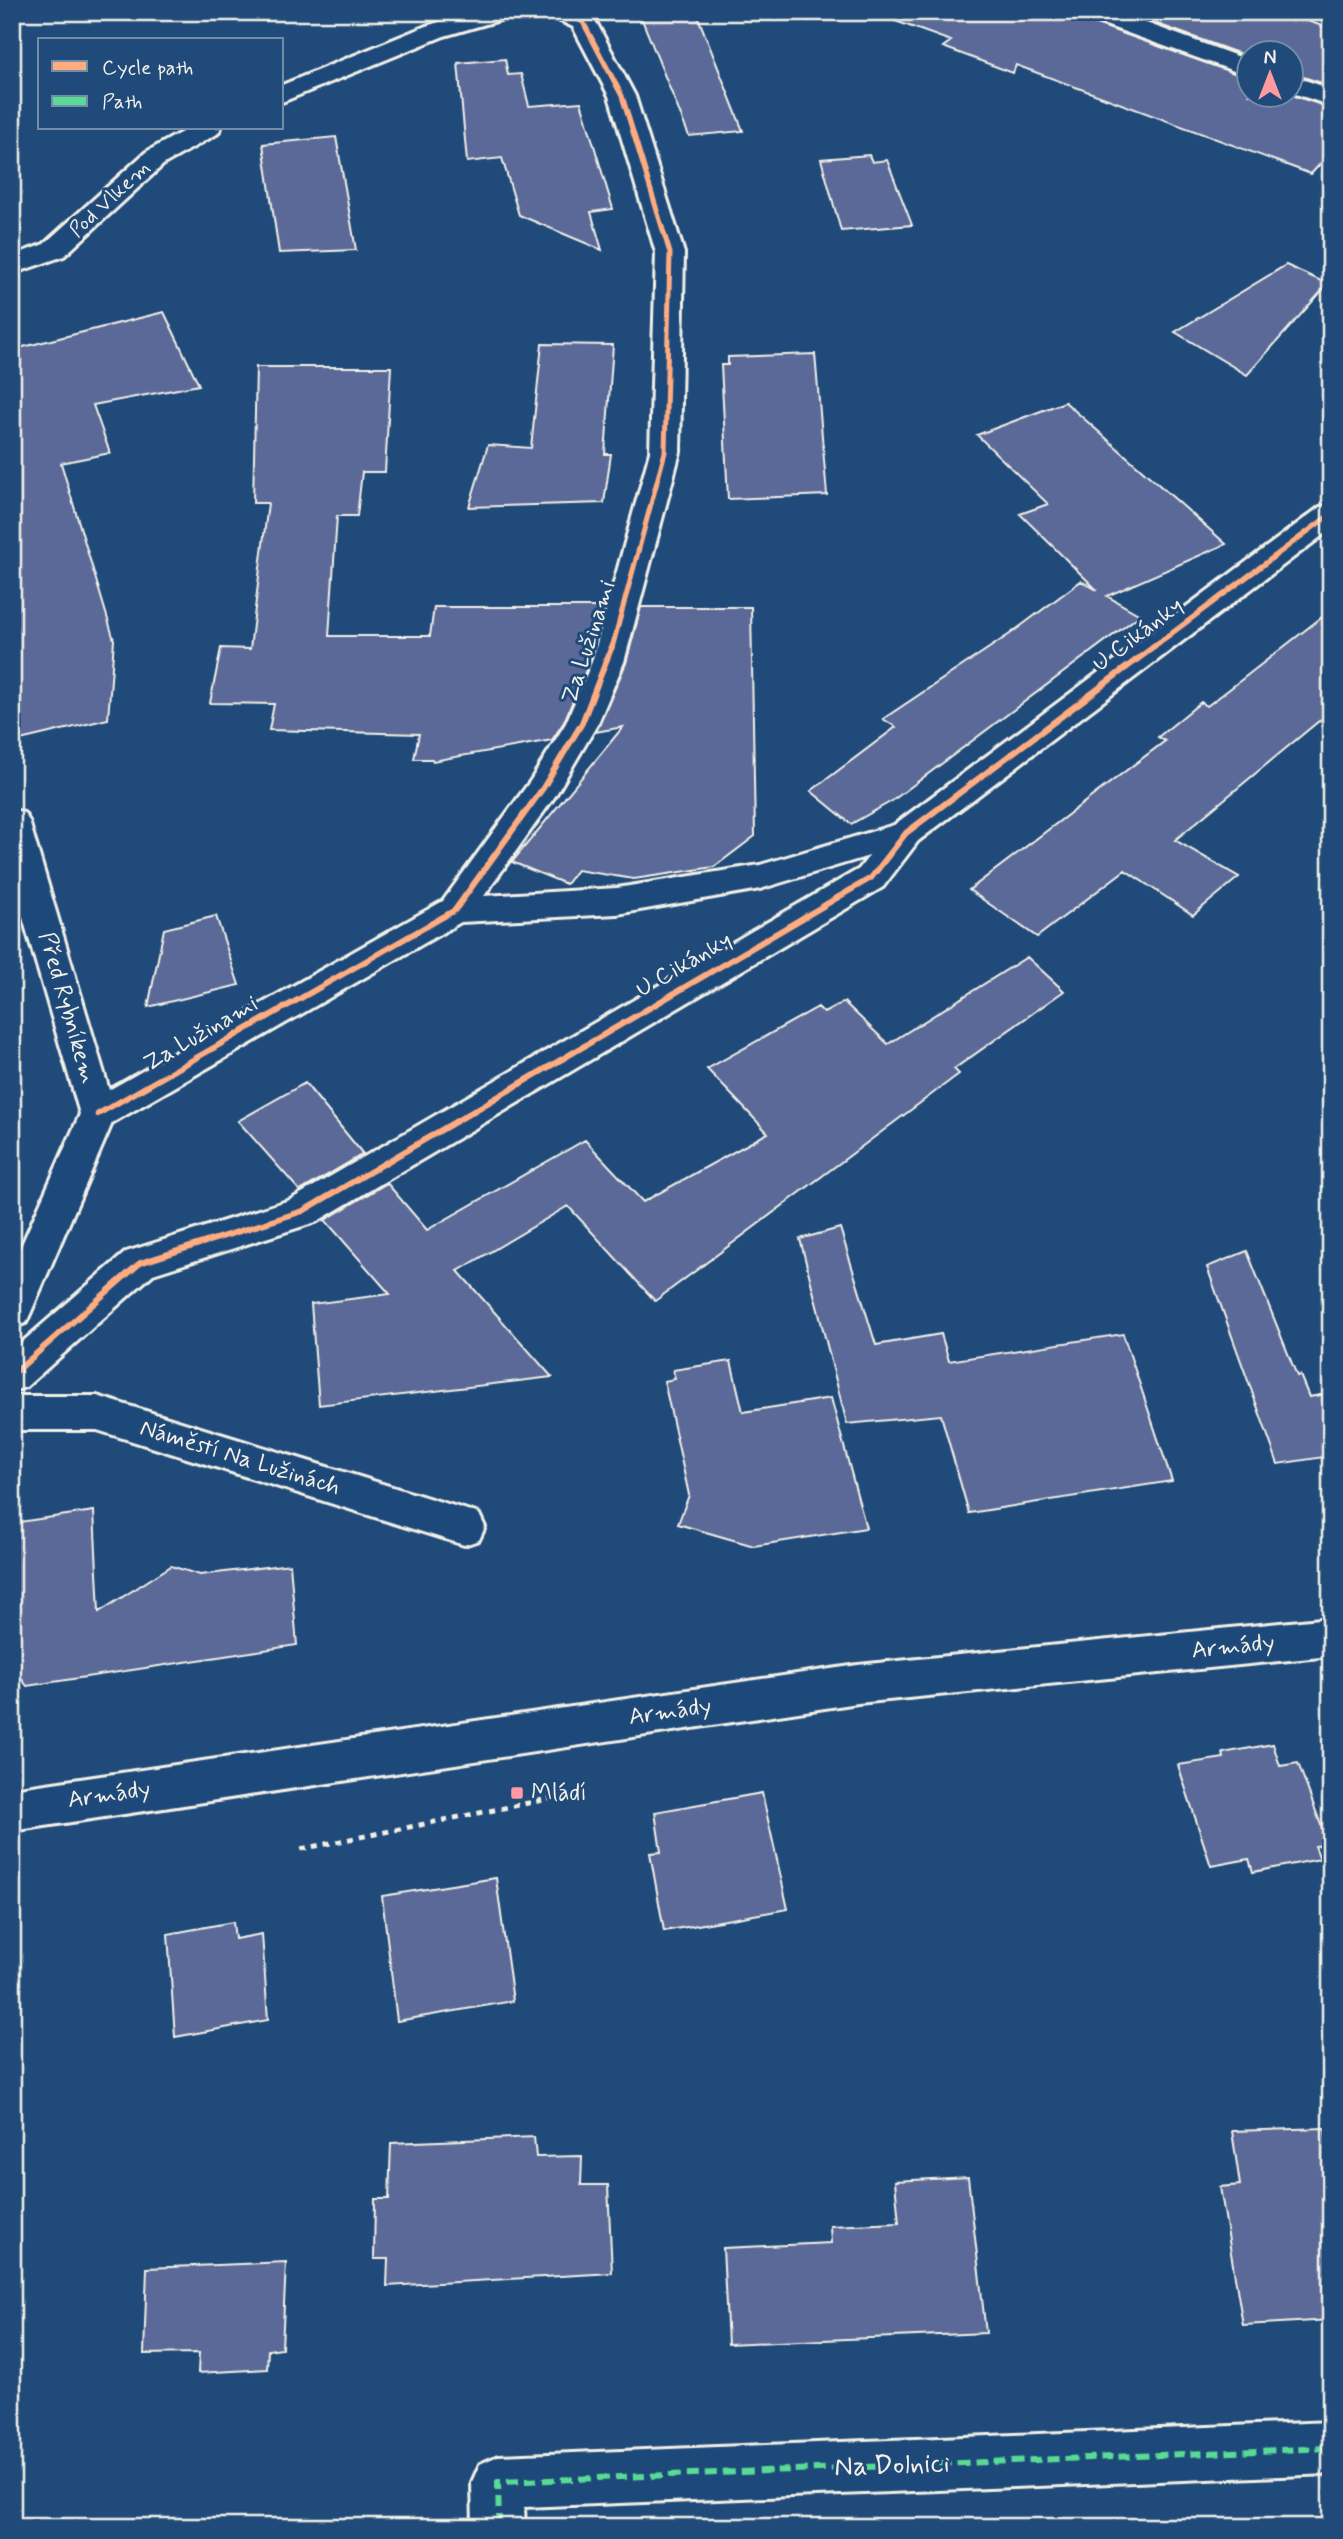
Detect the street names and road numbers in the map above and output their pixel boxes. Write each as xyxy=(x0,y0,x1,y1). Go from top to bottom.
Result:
street label: Pod Vlkem xyxy=(63,154,157,244)
street label: Za Lužinami xyxy=(555,577,623,707)
street label: U Cikánky xyxy=(1086,591,1190,679)
street label: U Cikánky xyxy=(630,925,738,1005)
street label: Před Rybníkem xyxy=(30,928,104,1088)
street label: Za Lužinami xyxy=(138,989,264,1079)
street label: Náměstí Na Lužinách xyxy=(136,1413,344,1503)
street label: Armády xyxy=(1190,1627,1276,1667)
street label: Armády xyxy=(627,1691,713,1733)
street label: Armády xyxy=(66,1774,152,1816)
street label: Na Dolnici xyxy=(834,2445,950,2487)

